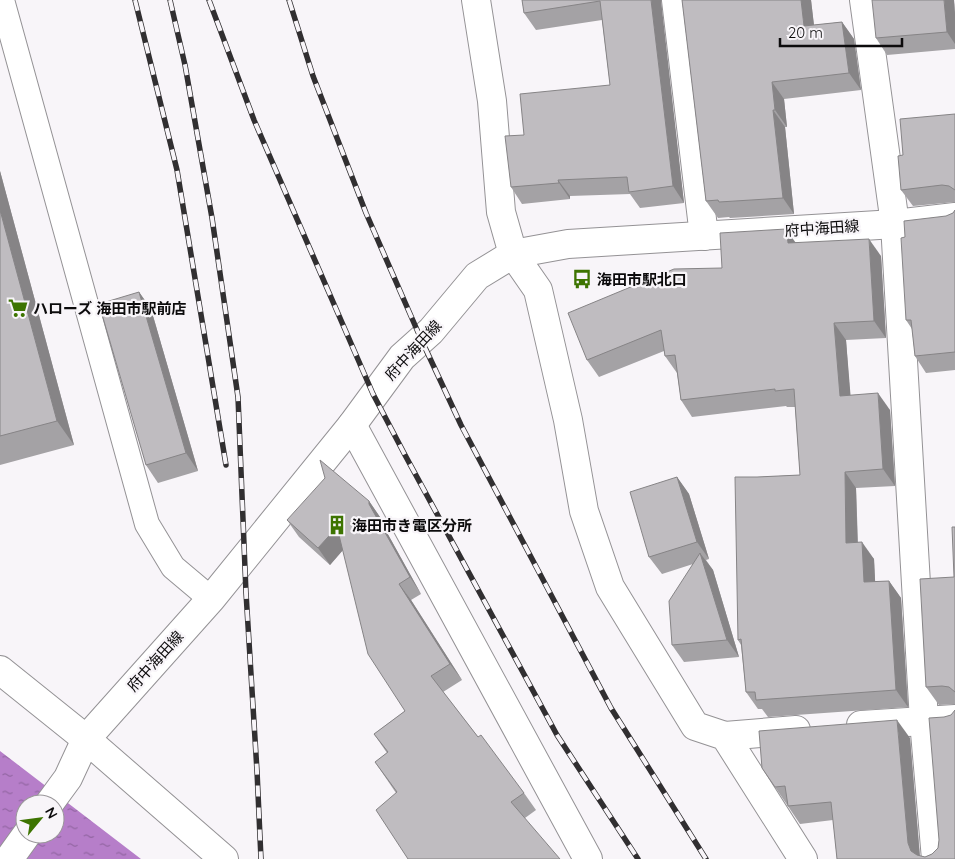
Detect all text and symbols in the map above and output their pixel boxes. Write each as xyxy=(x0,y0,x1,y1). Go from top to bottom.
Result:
scale bar xyxy=(780,15,902,47)
text: 20 m xyxy=(788,23,823,42)
street label: 府中海田線 xyxy=(784,216,860,240)
bus stop icon: 海田市駅北口 xyxy=(571,268,593,290)
place label: 海田市駅北口 xyxy=(597,270,687,289)
supermarket icon: ハローズ 海田市駅前店 xyxy=(7,297,29,319)
place label: ハローズ 海田市駅前店 xyxy=(33,299,186,318)
street label: 府中海田線 xyxy=(380,316,446,384)
building icon: 海田市き電区分所 xyxy=(326,514,348,536)
place label: 海田市き電区分所 xyxy=(352,516,472,535)
street label: 府中海田線 xyxy=(123,627,187,695)
north arrow xyxy=(15,794,65,844)
text: N xyxy=(41,804,62,822)

